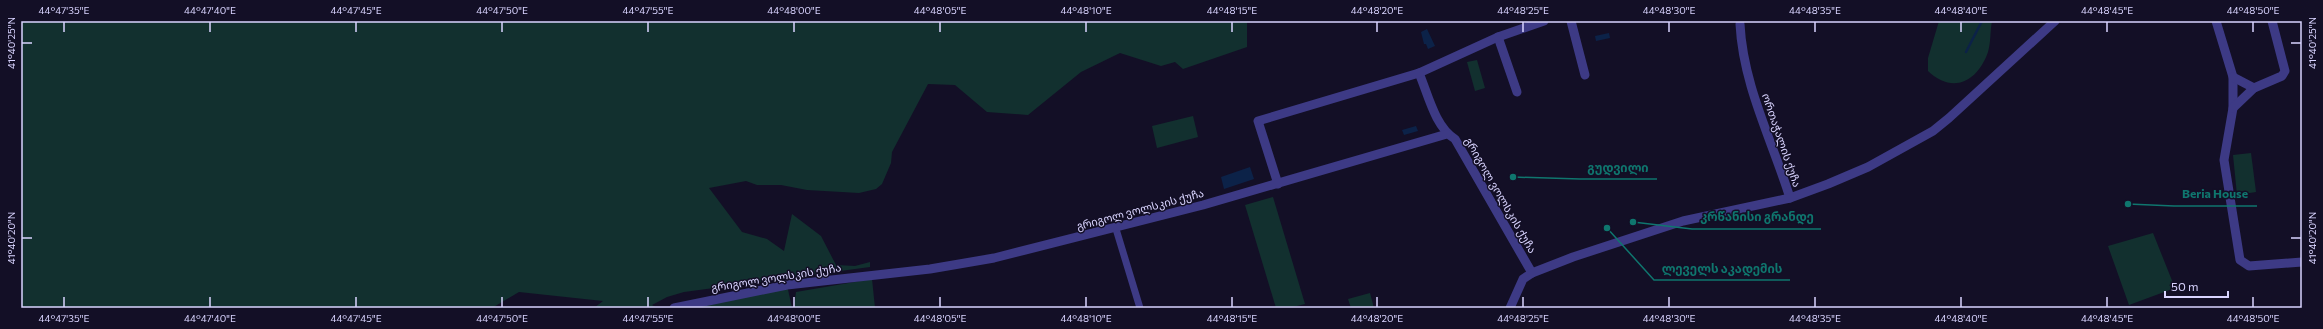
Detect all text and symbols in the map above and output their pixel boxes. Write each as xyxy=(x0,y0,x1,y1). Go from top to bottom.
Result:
text: 44°47'35"E xyxy=(39,4,90,16)
text: 44°47'40"E xyxy=(184,4,236,16)
text: 44°47'45"E xyxy=(330,4,382,16)
text: 44°47'50"E xyxy=(476,4,528,16)
text: 44°47'55"E xyxy=(623,4,674,16)
text: 44°48'00"E xyxy=(767,4,821,16)
text: 44°48'05"E xyxy=(914,4,966,16)
text: 44°48'10"E xyxy=(1060,4,1112,16)
text: 44°48'15"E xyxy=(1207,4,1257,16)
text: 44°48'20"E xyxy=(1351,4,1403,16)
text: 44°48'25"E xyxy=(1497,4,1549,16)
text: 44°48'30"E xyxy=(1643,4,1695,16)
text: 44°48'35"E xyxy=(1789,4,1841,16)
text: 44°48'40"E xyxy=(1935,4,1988,16)
text: 44°48'45"E xyxy=(2081,4,2133,16)
text: 44°48'50"E xyxy=(2227,4,2279,16)
text: 41°40'25"N xyxy=(5,17,17,69)
text: 41°40'25"N xyxy=(2306,17,2318,69)
street label: ორთაჭალის ქუჩა xyxy=(1759,91,1804,189)
street label: გრიგოლ ვოლსკის ქუჩა xyxy=(1462,135,1539,256)
callout: გუდვილი xyxy=(1580,155,1657,179)
text: გუდვილი xyxy=(1587,160,1649,176)
callout: Beria House xyxy=(2174,182,2257,206)
street label: გრიგოლ ვოლსკის ქუჩა xyxy=(1075,186,1205,233)
text: Beria House xyxy=(2182,186,2248,200)
callout: კრწანისი გრანდე xyxy=(1692,205,1821,229)
text: კრწანისი გრანდე xyxy=(1700,209,1814,225)
text: 41°40'20"N xyxy=(5,212,17,264)
text: 41°40'20"N xyxy=(2306,212,2318,264)
callout: ლეველს აკადემის xyxy=(1654,256,1790,280)
street label: გრიგოლ ვოლსკის ქუჩა xyxy=(710,260,842,295)
text: ლეველს აკადემის xyxy=(1662,261,1783,277)
scale bar xyxy=(2165,273,2228,299)
text: 50 m xyxy=(2171,279,2199,293)
text: 44°47'35"E xyxy=(39,312,90,324)
text: 44°47'40"E xyxy=(184,312,236,324)
text: 44°47'45"E xyxy=(330,312,382,324)
text: 44°47'50"E xyxy=(476,312,528,324)
text: 44°47'55"E xyxy=(623,312,674,324)
text: 44°48'00"E xyxy=(767,312,821,324)
text: 44°48'05"E xyxy=(914,312,966,324)
text: 44°48'10"E xyxy=(1060,312,1112,324)
text: 44°48'15"E xyxy=(1207,312,1257,324)
text: 44°48'20"E xyxy=(1351,312,1403,324)
text: 44°48'25"E xyxy=(1497,312,1549,324)
text: 44°48'30"E xyxy=(1643,312,1695,324)
text: 44°48'35"E xyxy=(1789,312,1841,324)
text: 44°48'40"E xyxy=(1935,312,1988,324)
text: 44°48'45"E xyxy=(2081,312,2133,324)
text: 44°48'50"E xyxy=(2227,312,2279,324)

